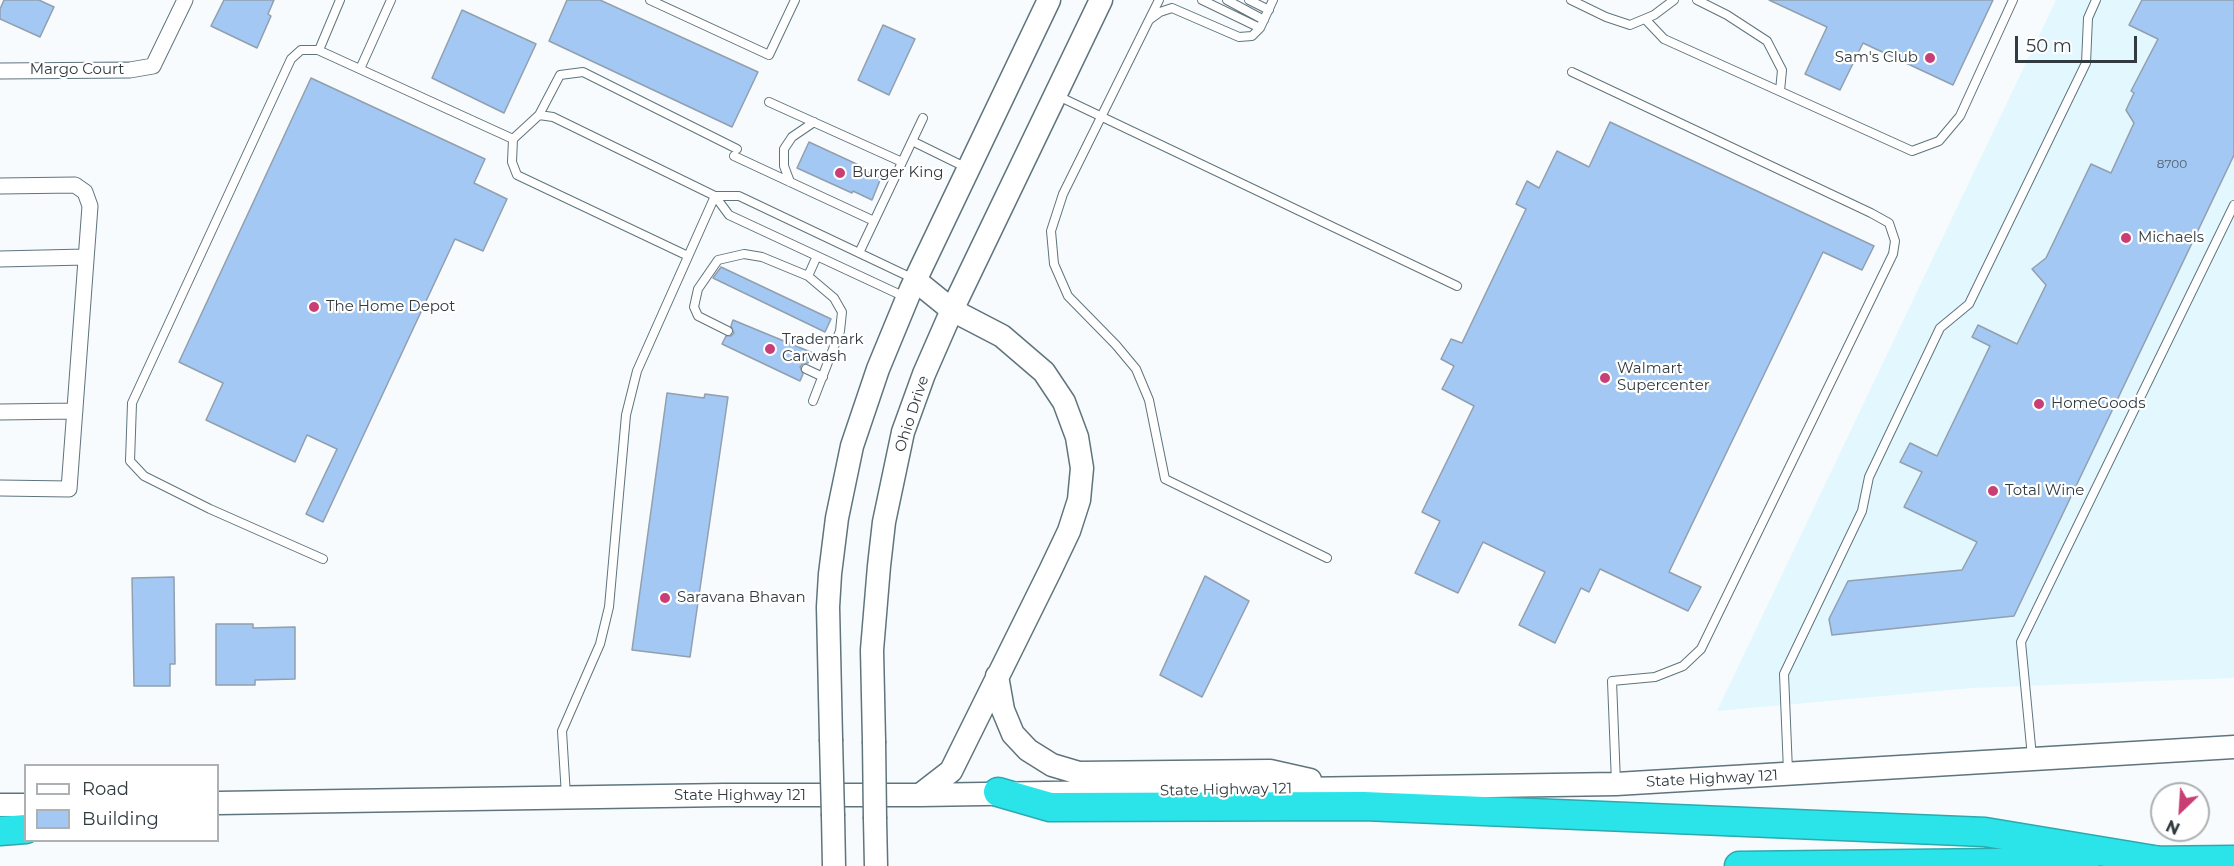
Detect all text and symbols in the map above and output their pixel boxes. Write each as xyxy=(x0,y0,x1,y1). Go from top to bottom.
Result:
scale bar xyxy=(2018,24,2140,62)
text: 50 m xyxy=(2026,35,2072,57)
place label: Sam's Club xyxy=(1835,49,1918,67)
marker: Sam's Club xyxy=(1923,51,1937,65)
street label: Margo Court xyxy=(30,61,124,79)
house number: 8700 xyxy=(2157,157,2187,171)
place label: Burger King xyxy=(852,164,944,182)
marker: Burger King xyxy=(833,166,847,180)
place label: Michaels xyxy=(2138,229,2204,247)
marker: Michaels xyxy=(2119,231,2133,245)
place label: The Home Depot xyxy=(326,298,455,316)
marker: The Home Depot xyxy=(307,300,321,314)
place label: Trademark Carwash xyxy=(782,331,864,366)
marker: Trademark Carwash xyxy=(763,342,777,356)
place label: Walmart Supercenter xyxy=(1617,360,1710,395)
marker: Walmart Supercenter xyxy=(1598,371,1612,385)
street label: Ohio Drive xyxy=(891,373,933,455)
place label: HomeGoods xyxy=(2051,395,2145,413)
marker: HomeGoods xyxy=(2032,397,2046,411)
place label: Total Wine xyxy=(2005,482,2084,500)
marker: Total Wine xyxy=(1986,484,2000,498)
place label: Saravana Bhavan xyxy=(677,589,806,607)
marker: Saravana Bhavan xyxy=(658,591,672,605)
legend xyxy=(24,764,219,842)
street label: State Highway 121 xyxy=(1646,767,1778,791)
text: Road xyxy=(82,778,129,800)
street label: State Highway 121 xyxy=(1160,780,1292,800)
north arrow xyxy=(2150,782,2210,842)
street label: State Highway 121 xyxy=(674,787,806,805)
text: Building xyxy=(82,808,159,830)
text: N xyxy=(2163,816,2183,838)

